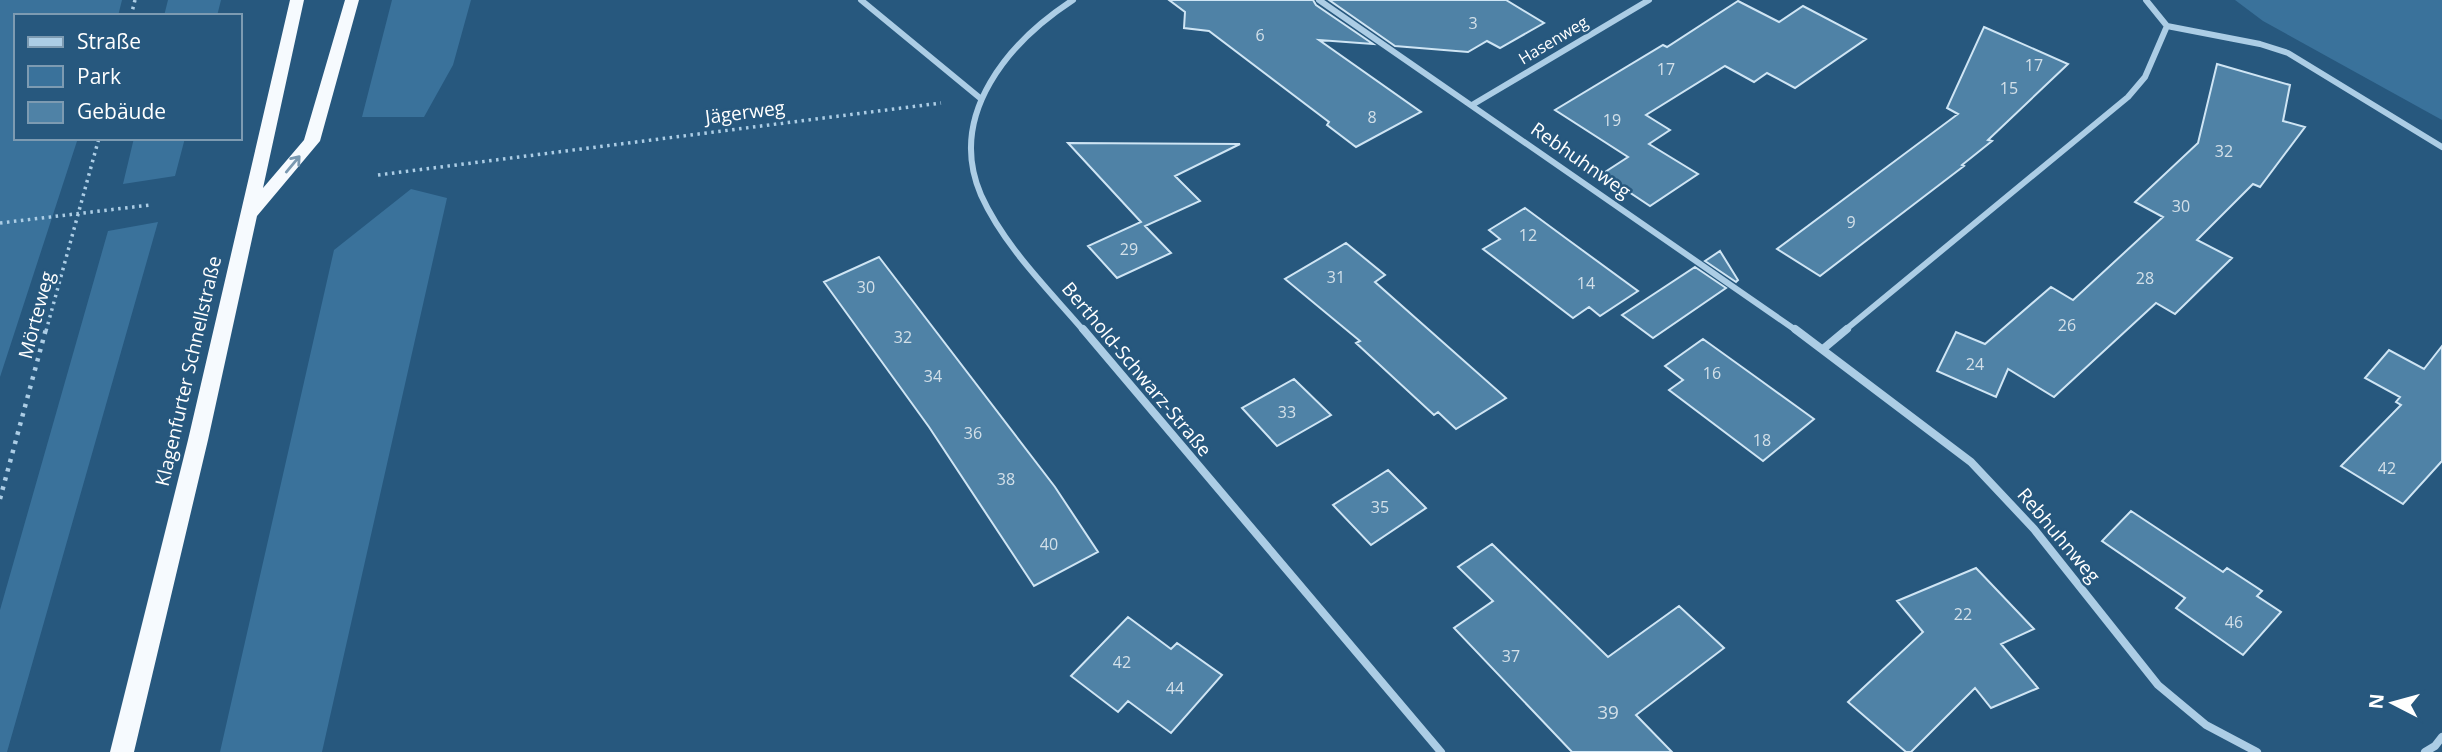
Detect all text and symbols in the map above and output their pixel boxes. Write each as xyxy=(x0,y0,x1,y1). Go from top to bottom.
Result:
street label: Hasenweg xyxy=(1514,11,1592,69)
house number: 3 xyxy=(1468,12,1478,34)
legend xyxy=(14,14,242,140)
house number: 6 xyxy=(1255,24,1265,46)
text: Straße xyxy=(77,27,141,55)
house number: 17 xyxy=(2025,54,2043,76)
house number: 17 xyxy=(1657,58,1675,80)
text: Park xyxy=(77,62,121,90)
house number: 15 xyxy=(2000,77,2018,99)
street label: Jägerweg xyxy=(702,94,786,130)
text: Gebäude xyxy=(77,97,166,125)
house number: 8 xyxy=(1367,106,1377,128)
house number: 19 xyxy=(1603,109,1621,131)
street label: Rebhuhnweg xyxy=(1526,116,1636,204)
house number: 32 xyxy=(2215,140,2233,162)
one-way arrow xyxy=(285,155,301,173)
house number: 30 xyxy=(2172,195,2190,217)
house number: 9 xyxy=(1846,211,1856,233)
house number: 12 xyxy=(1519,224,1537,246)
house number: 29 xyxy=(1120,238,1138,260)
street label: Klagenfurter Schnellstraße xyxy=(149,253,227,489)
house number: 31 xyxy=(1327,266,1345,288)
house number: 28 xyxy=(2136,267,2154,289)
street label: Mörteweg xyxy=(12,268,60,362)
house number: 14 xyxy=(1577,272,1595,294)
house number: 30 xyxy=(857,276,875,298)
street label: Berthold-Schwarz-Straße xyxy=(1056,276,1218,462)
house number: 26 xyxy=(2058,314,2076,336)
house number: 32 xyxy=(894,326,912,348)
house number: 24 xyxy=(1966,353,1984,375)
house number: 16 xyxy=(1703,362,1721,384)
house number: 34 xyxy=(924,365,942,387)
house number: 33 xyxy=(1278,401,1296,423)
house number: 36 xyxy=(964,422,982,444)
house number: 18 xyxy=(1753,429,1771,451)
house number: 42 xyxy=(2378,457,2396,479)
house number: 38 xyxy=(997,468,1015,490)
street label: Rebhuhnweg xyxy=(2012,482,2106,588)
house number: 35 xyxy=(1371,496,1389,518)
house number: 40 xyxy=(1040,533,1058,555)
house number: 22 xyxy=(1954,603,1972,625)
house number: 46 xyxy=(2225,611,2243,633)
house number: 37 xyxy=(1502,645,1520,667)
house number: 42 xyxy=(1113,651,1131,673)
north arrow xyxy=(2358,668,2428,738)
house number: 44 xyxy=(1166,677,1184,699)
text: N xyxy=(2362,692,2390,710)
house number: 39 xyxy=(1597,699,1619,725)

